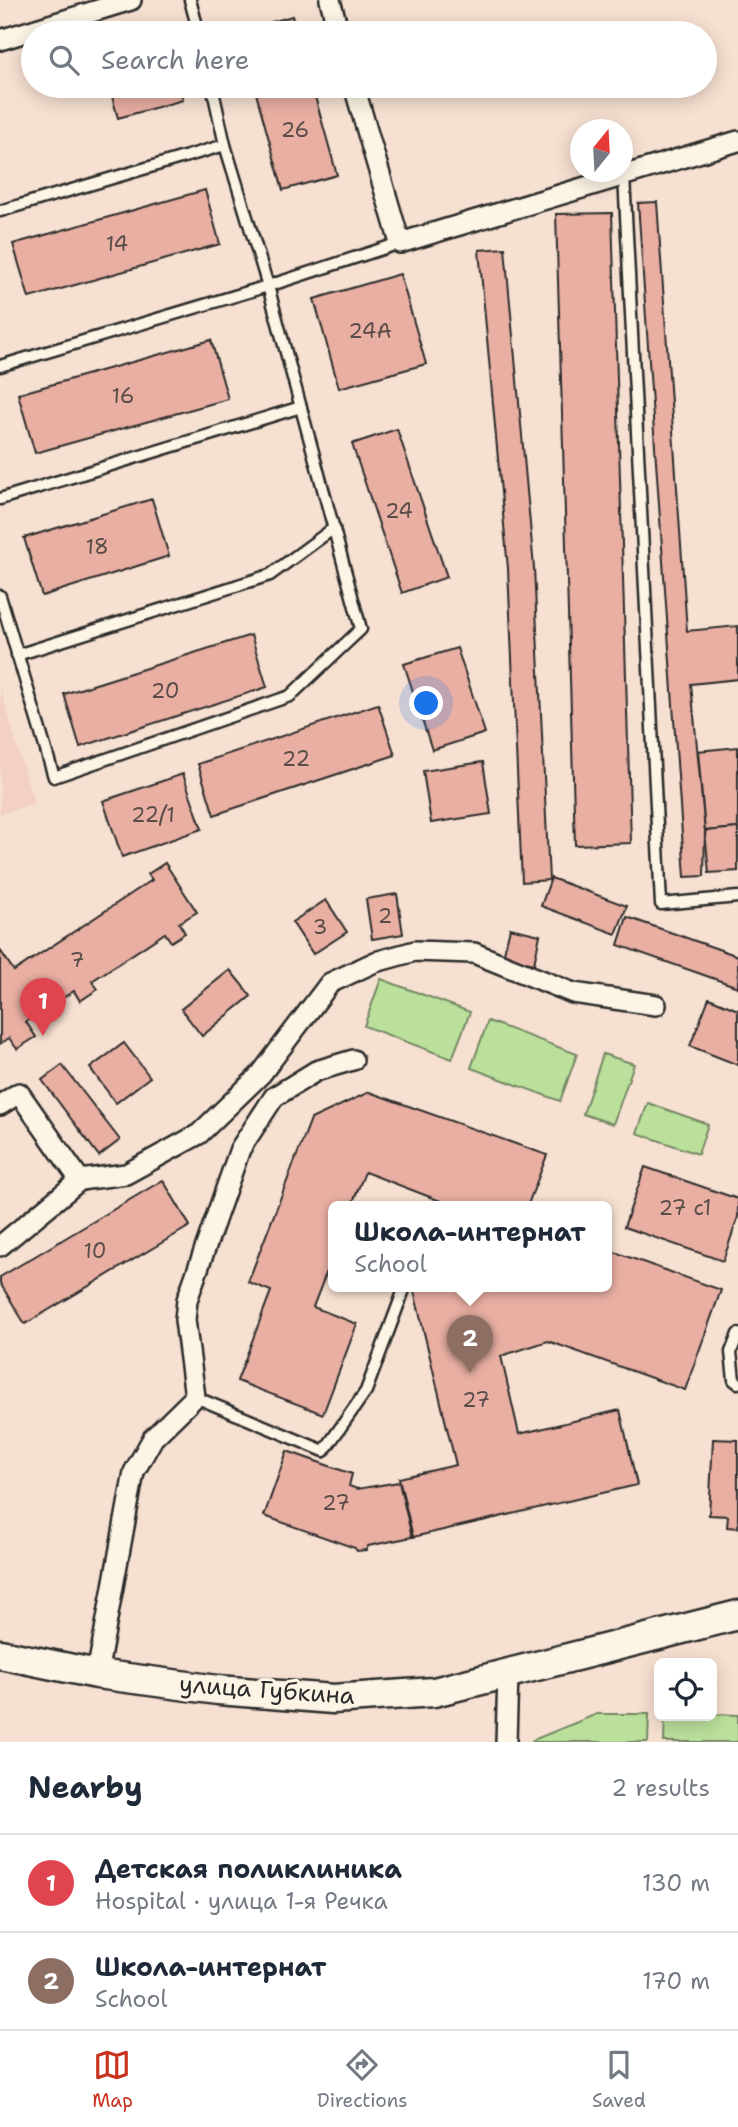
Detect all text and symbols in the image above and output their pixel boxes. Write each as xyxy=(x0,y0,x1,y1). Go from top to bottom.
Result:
search box xyxy=(21,21,717,98)
icon: search xyxy=(45,41,83,79)
text: Search here xyxy=(101,42,250,77)
house number: 26 xyxy=(281,116,309,144)
north arrow xyxy=(570,119,633,182)
house number: 14 xyxy=(106,230,128,258)
house number: 24А xyxy=(348,317,392,345)
house number: 16 xyxy=(112,382,134,410)
house number: 24 xyxy=(385,497,413,525)
house number: 18 xyxy=(85,533,109,561)
house number: 20 xyxy=(151,677,179,705)
your location xyxy=(409,686,443,720)
house number: 22 xyxy=(282,745,310,773)
house number: 22/1 xyxy=(131,801,175,829)
house number: 2 xyxy=(378,902,392,930)
house number: 3 xyxy=(313,913,327,941)
house number: 7 xyxy=(70,946,84,974)
pin: 1 xyxy=(20,978,66,1036)
house number: 27 с1 xyxy=(658,1194,712,1222)
popup xyxy=(328,1201,612,1292)
text: Школа-интернат xyxy=(354,1214,586,1249)
house number: 10 xyxy=(84,1237,106,1265)
text: School xyxy=(354,1249,427,1279)
pin: 2 xyxy=(447,1315,493,1373)
house number: 27 xyxy=(462,1386,490,1414)
house number: 27 xyxy=(322,1489,350,1517)
map controls xyxy=(654,1658,717,1721)
button: locate xyxy=(654,1658,717,1721)
street label: улица Губкина xyxy=(178,1668,356,1712)
text: Nearby xyxy=(28,1767,143,1808)
text: 2 results xyxy=(611,1773,710,1803)
text: Детская поликлиника xyxy=(95,1851,402,1886)
text: 1 xyxy=(46,1868,56,1898)
text: 130 m xyxy=(642,1868,710,1898)
text: Hospital · улица 1-я Речка xyxy=(95,1886,388,1916)
text: Школа-интернат xyxy=(95,1949,326,1984)
text: 2 xyxy=(43,1966,59,1996)
text: 170 m xyxy=(642,1966,710,1996)
text: School xyxy=(95,1984,167,2014)
tab: Map xyxy=(92,2046,133,2113)
tab: Directions xyxy=(317,2046,408,2113)
tab: Saved xyxy=(592,2046,646,2113)

